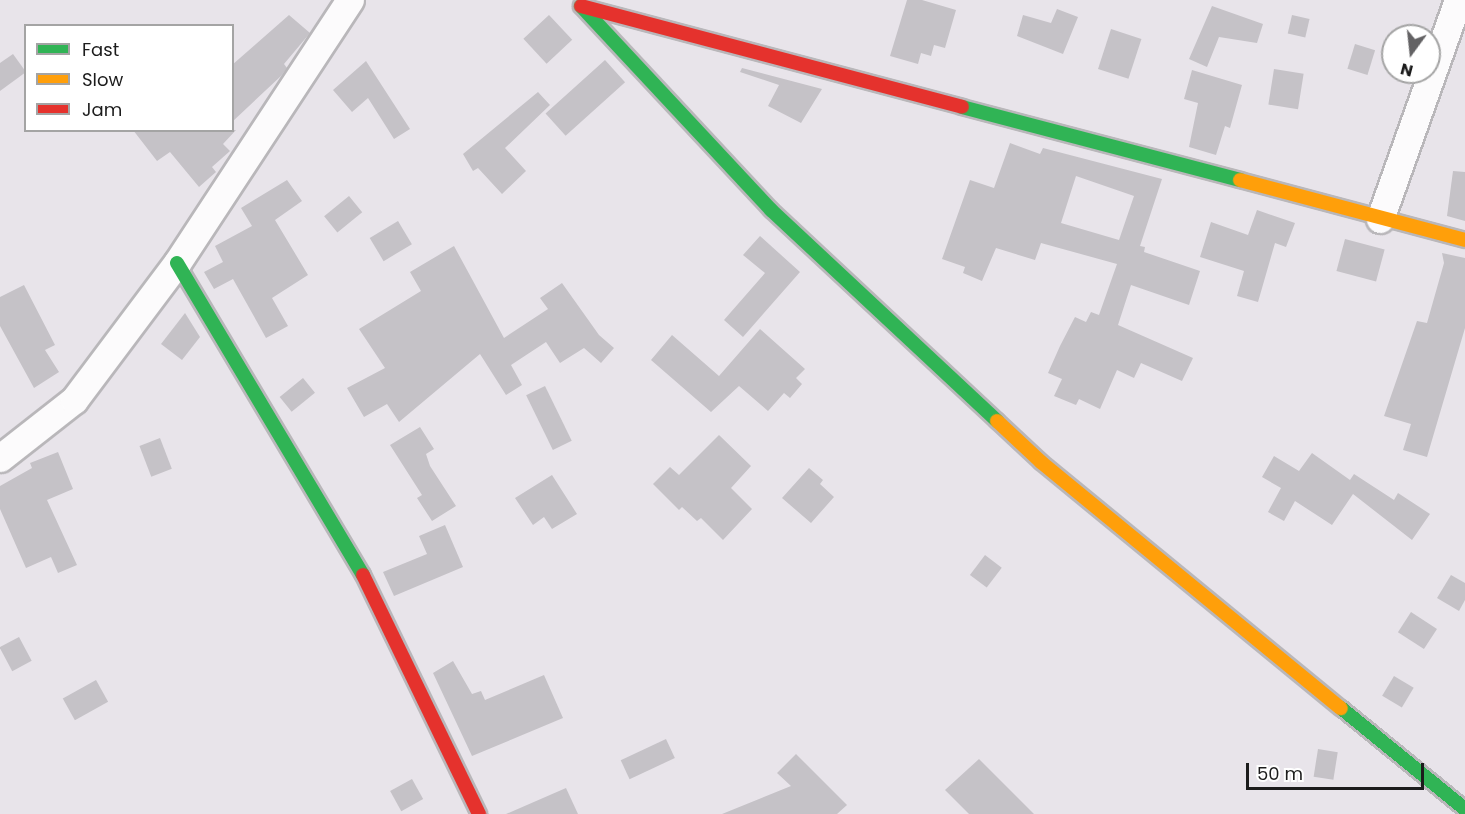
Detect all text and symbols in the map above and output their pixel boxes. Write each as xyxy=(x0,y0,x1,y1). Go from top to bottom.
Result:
legend xyxy=(24,24,234,132)
north arrow xyxy=(1381,24,1441,84)
text: Fast xyxy=(82,37,119,62)
text: N xyxy=(1398,57,1416,83)
text: Slow xyxy=(82,67,123,92)
text: Jam xyxy=(82,97,122,122)
scale bar xyxy=(1249,751,1428,789)
text: 50 m xyxy=(1257,761,1303,786)

